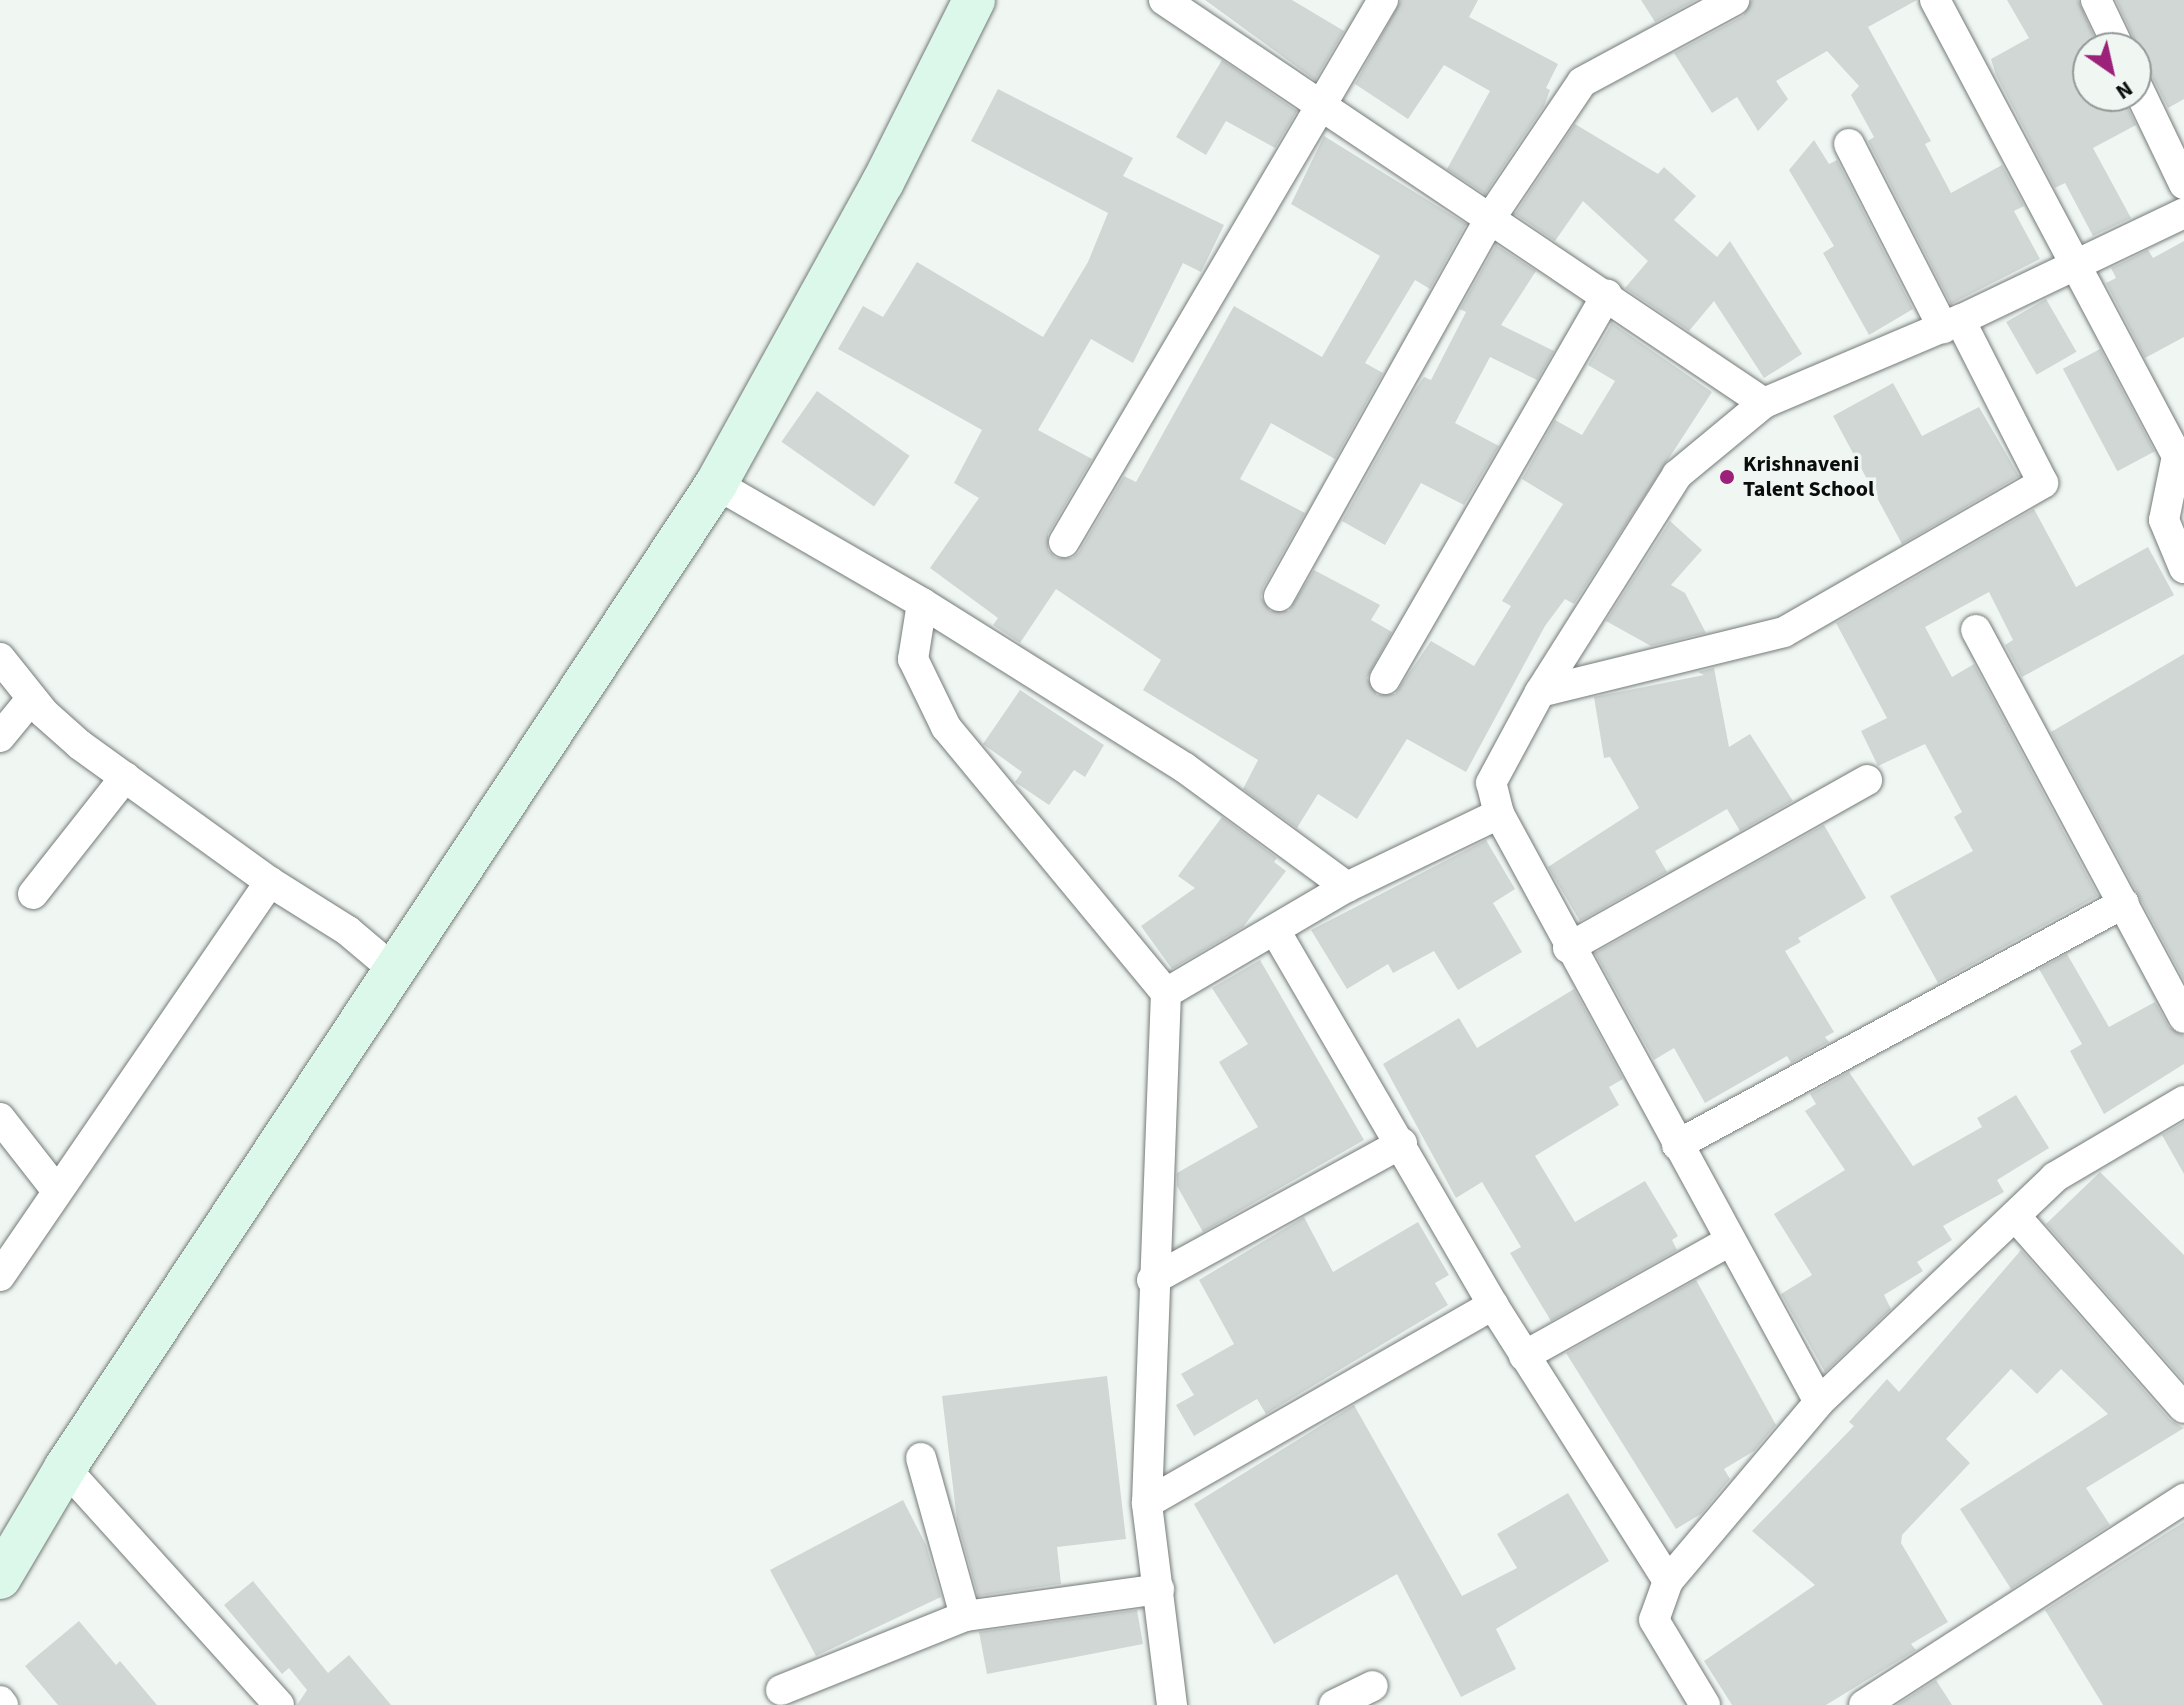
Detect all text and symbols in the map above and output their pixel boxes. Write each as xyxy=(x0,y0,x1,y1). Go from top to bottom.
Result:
north arrow xyxy=(2072,32,2152,112)
text: N xyxy=(2109,73,2139,108)
place label: Krishnaveni Talent School xyxy=(1743,451,1874,502)
marker: Krishnaveni Talent School xyxy=(1718,468,1736,486)

